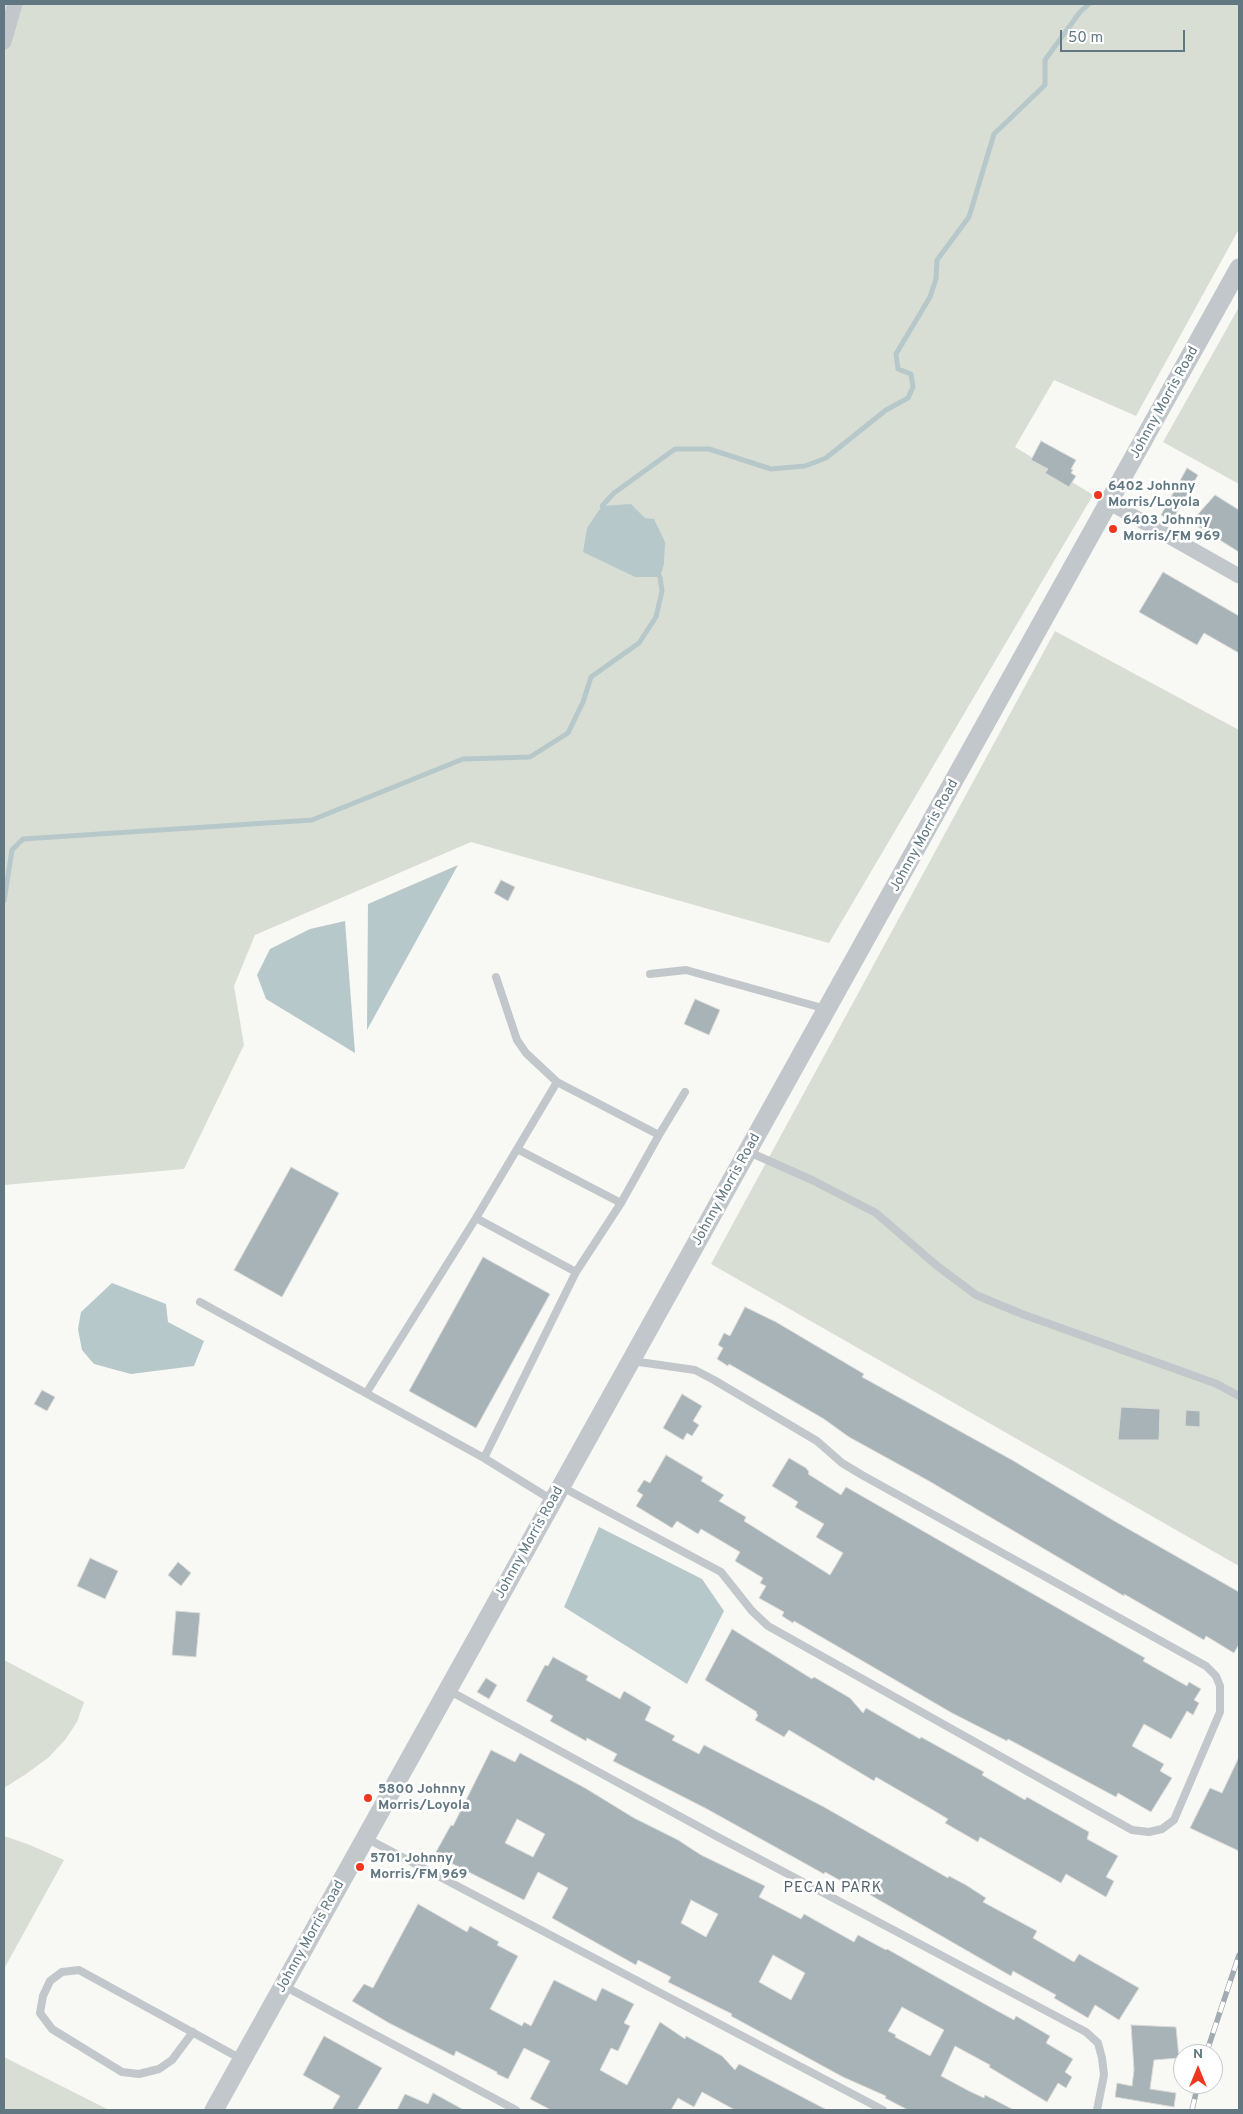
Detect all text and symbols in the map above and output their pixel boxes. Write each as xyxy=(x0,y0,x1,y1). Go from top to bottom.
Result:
scale bar xyxy=(1063,20,1188,52)
text: 50 m xyxy=(1068,29,1103,48)
street label: Johnny Morris Road xyxy=(1127,344,1203,462)
place label: 6402 Johnny Morris/Loyola xyxy=(1108,479,1200,512)
marker: 6402 Johnny Morris/Loyola xyxy=(1092,489,1104,501)
place label: 6403 Johnny Morris/FM 969 xyxy=(1123,513,1220,546)
marker: 6403 Johnny Morris/FM 969 xyxy=(1107,523,1119,535)
street label: Johnny Morris Road xyxy=(887,777,963,895)
street label: Johnny Morris Road xyxy=(689,1131,765,1249)
street label: Johnny Morris Road xyxy=(492,1484,568,1602)
place label: 5800 Johnny Morris/Loyola xyxy=(378,1782,470,1814)
marker: 5800 Johnny Morris/Loyola xyxy=(362,1792,374,1804)
place label: 5701 Johnny Morris/FM 969 xyxy=(370,1851,467,1884)
marker: 5701 Johnny Morris/FM 969 xyxy=(354,1861,366,1873)
street label: Johnny Morris Road xyxy=(273,1878,349,1996)
district label: PECAN PARK xyxy=(782,1880,884,1898)
north arrow xyxy=(1173,2044,1223,2094)
text: N xyxy=(1193,2046,1203,2063)

